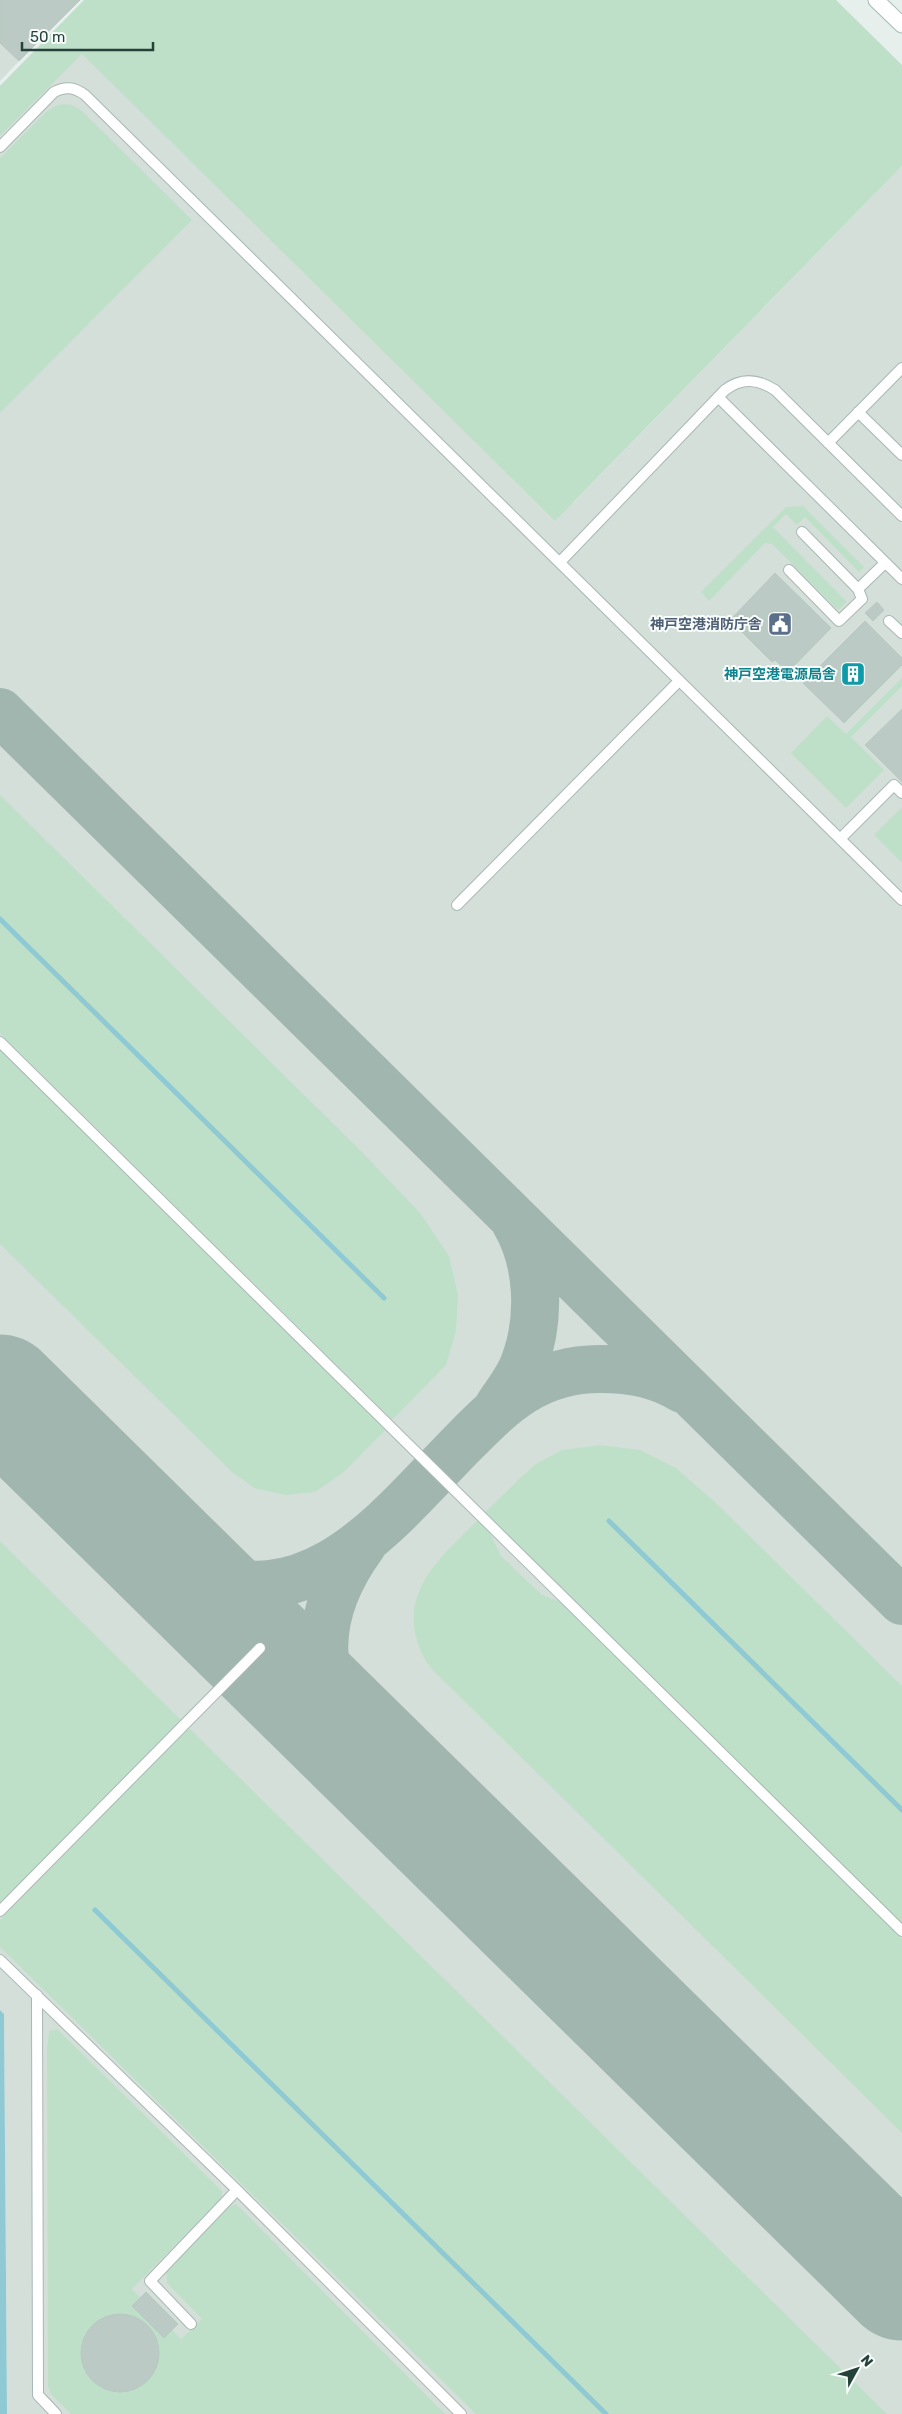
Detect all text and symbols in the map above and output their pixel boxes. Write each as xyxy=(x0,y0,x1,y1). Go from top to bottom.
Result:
scale bar xyxy=(22,20,154,52)
text: 50 m xyxy=(30,28,65,46)
public building icon: 神戸空港消防庁舎 xyxy=(767,611,793,637)
place label: 神戸空港消防庁舎 xyxy=(650,616,762,633)
building icon: 神戸空港電源局舎 xyxy=(840,661,866,687)
place label: 神戸空港電源局舎 xyxy=(724,666,836,683)
north arrow xyxy=(832,2344,882,2394)
text: N xyxy=(857,2352,876,2370)

